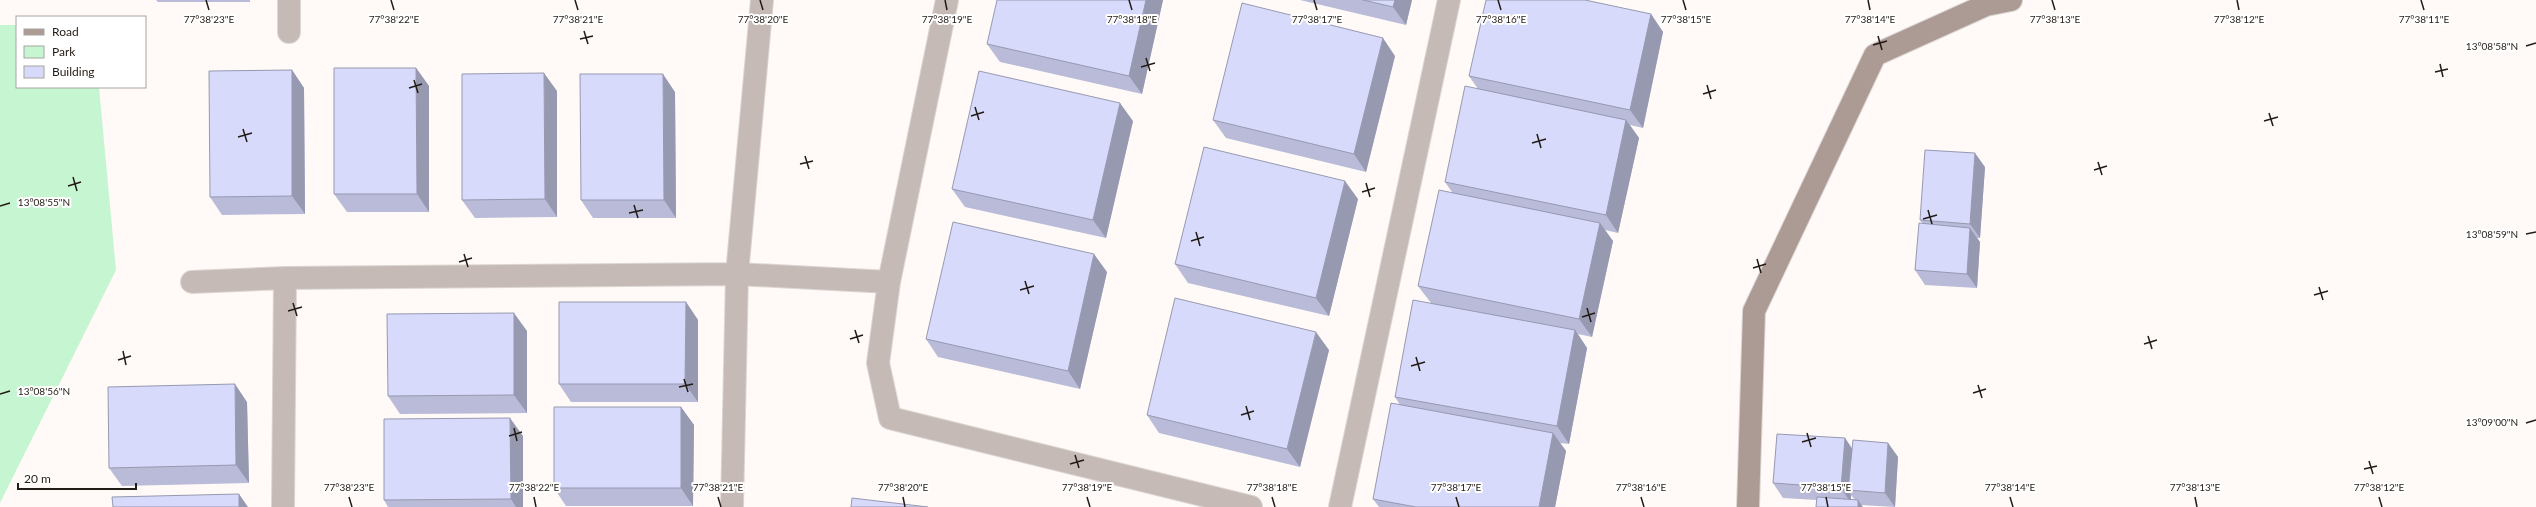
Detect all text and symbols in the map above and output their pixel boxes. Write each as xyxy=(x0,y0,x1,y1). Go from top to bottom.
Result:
text: 77°38'23"E xyxy=(184,13,234,25)
text: 77°38'22"E xyxy=(369,13,419,25)
text: 77°38'21"E xyxy=(553,13,603,25)
text: 77°38'20"E xyxy=(738,13,788,25)
text: 77°38'19"E xyxy=(922,13,972,25)
text: 77°38'18"E xyxy=(1107,13,1157,25)
text: 77°38'17"E xyxy=(1292,13,1342,25)
text: 77°38'16"E xyxy=(1476,13,1526,25)
text: 77°38'15"E xyxy=(1661,13,1711,25)
text: 77°38'14"E xyxy=(1845,13,1895,25)
text: 77°38'13"E xyxy=(2030,13,2080,25)
text: 77°38'12"E xyxy=(2214,13,2264,25)
text: 77°38'11"E xyxy=(2399,13,2449,25)
legend xyxy=(16,16,146,88)
text: Road xyxy=(52,24,79,39)
text: 13°08'58"N xyxy=(2466,40,2518,52)
text: Park xyxy=(52,44,76,59)
text: Building xyxy=(52,64,95,79)
text: 13°08'55"N xyxy=(18,196,70,208)
text: 13°08'59"N xyxy=(2466,228,2518,240)
text: 13°08'56"N xyxy=(18,385,70,397)
text: 13°09'00"N xyxy=(2466,416,2518,428)
scale bar xyxy=(18,465,136,491)
text: 20 m xyxy=(24,471,51,486)
text: 77°38'23"E xyxy=(324,481,374,493)
text: 77°38'22"E xyxy=(509,481,559,493)
text: 77°38'21"E xyxy=(693,481,743,493)
text: 77°38'20"E xyxy=(878,481,928,493)
text: 77°38'19"E xyxy=(1062,481,1112,493)
text: 77°38'18"E xyxy=(1247,481,1297,493)
text: 77°38'17"E xyxy=(1431,481,1481,493)
text: 77°38'16"E xyxy=(1616,481,1666,493)
text: 77°38'15"E xyxy=(1801,481,1851,493)
text: 77°38'14"E xyxy=(1985,481,2035,493)
text: 77°38'13"E xyxy=(2170,481,2220,493)
text: 77°38'12"E xyxy=(2354,481,2404,493)

